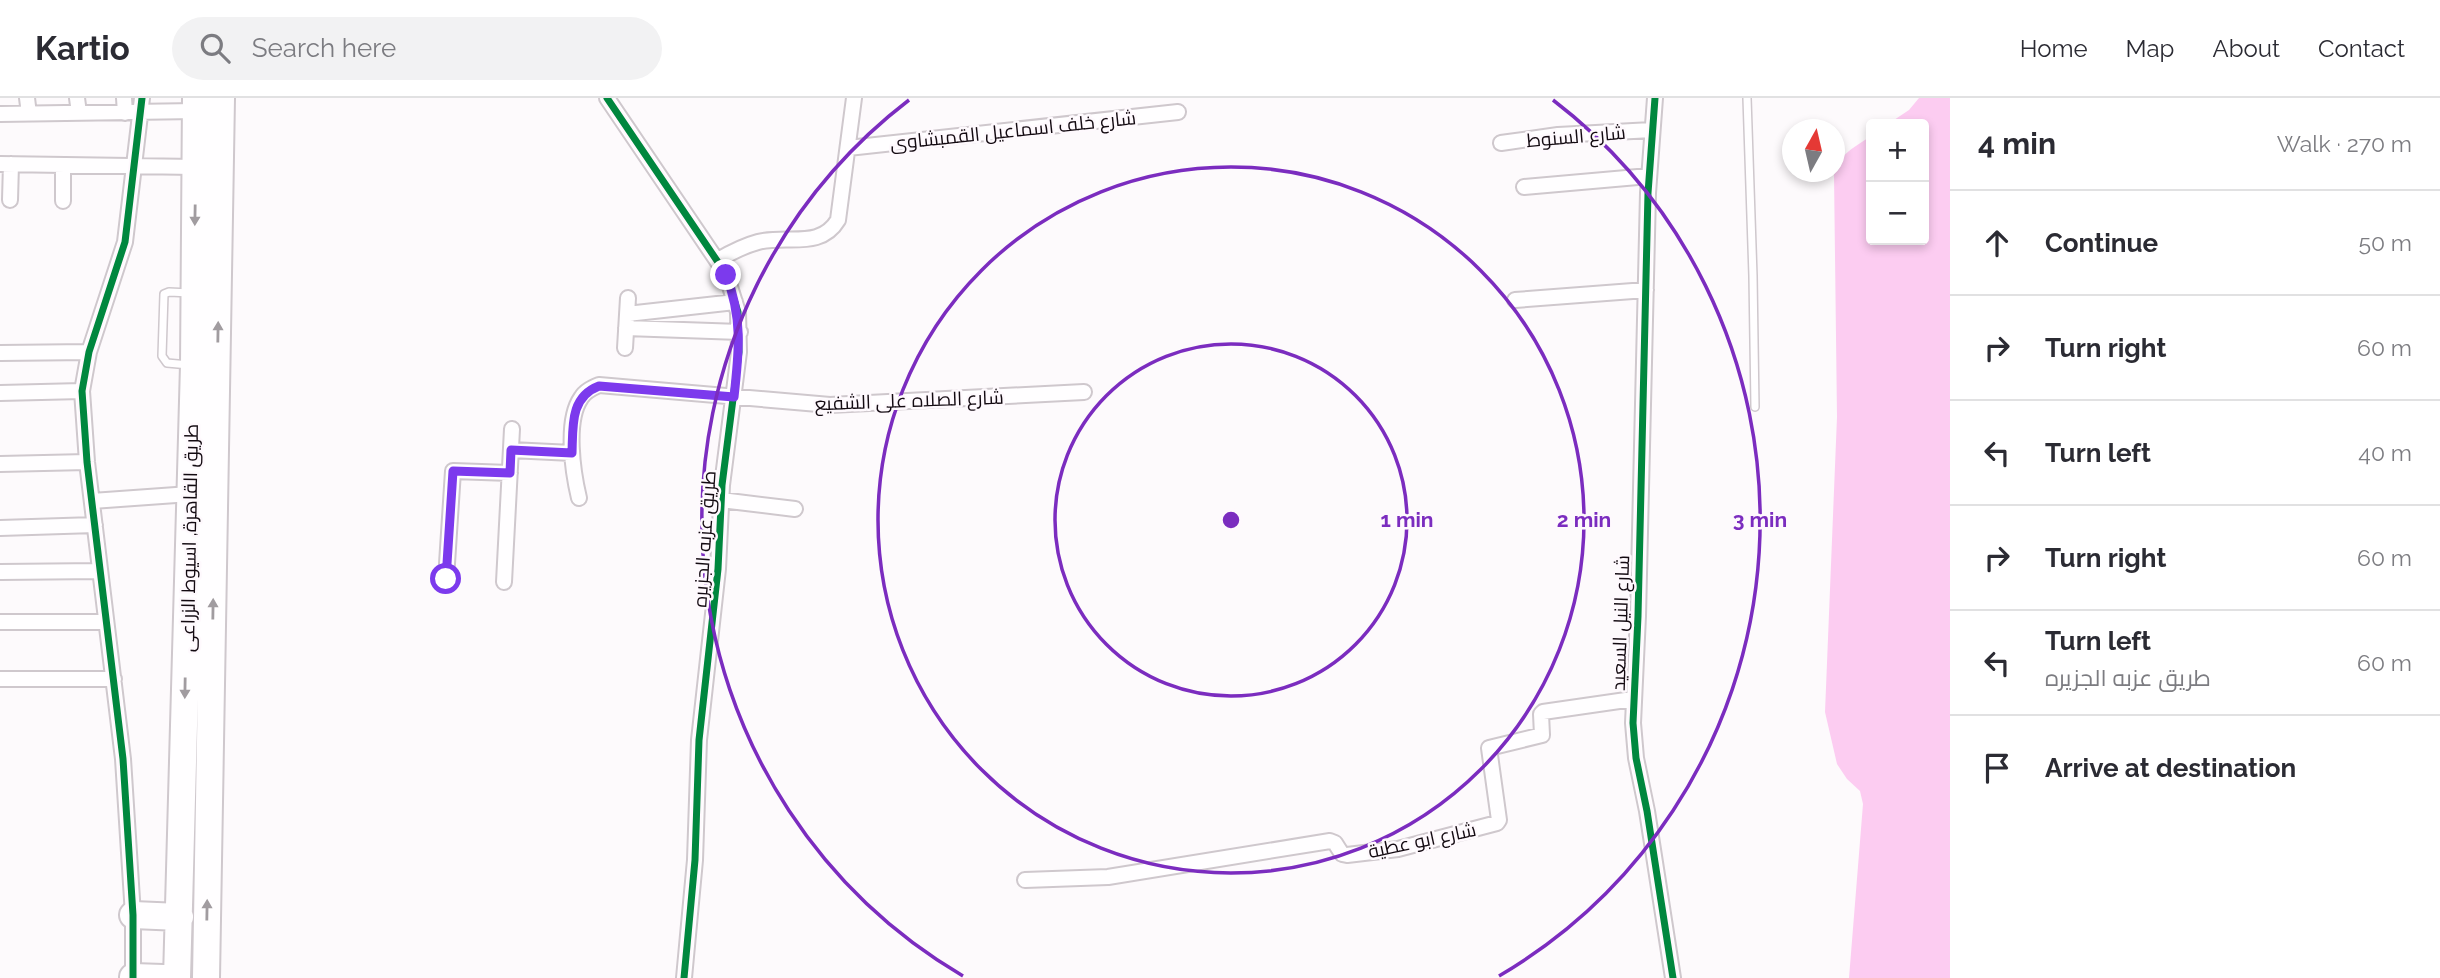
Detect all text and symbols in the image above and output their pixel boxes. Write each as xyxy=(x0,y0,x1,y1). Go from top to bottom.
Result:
search box xyxy=(172,17,662,80)
text: Kartio xyxy=(35,29,130,68)
icon: search xyxy=(196,29,234,67)
text: Search here xyxy=(252,33,396,63)
text: Home xyxy=(2020,34,2088,63)
text: Map xyxy=(2126,34,2174,63)
text: About xyxy=(2212,34,2280,63)
text: Contact xyxy=(2318,34,2405,63)
street label: شارع خلف اسماعيل القمبشاوى xyxy=(889,106,1137,157)
north arrow xyxy=(1782,119,1845,182)
map controls xyxy=(1866,119,1929,245)
button: + xyxy=(1866,119,1929,182)
street label: شارع السنوط xyxy=(1526,121,1627,154)
text: 4 min xyxy=(1978,126,2056,161)
text: Walk · 270 m xyxy=(2277,130,2412,157)
button: − xyxy=(1866,182,1929,245)
one-way arrow xyxy=(189,204,201,226)
icon: ahead xyxy=(1978,224,2016,262)
text: Continue xyxy=(2045,228,2158,258)
text: 50 m xyxy=(2358,229,2412,256)
route end xyxy=(710,259,741,290)
one-way arrow xyxy=(213,321,224,343)
icon: right xyxy=(1978,329,2016,367)
text: Turn right xyxy=(2045,333,2166,363)
text: 60 m xyxy=(2357,334,2412,361)
street label: شارع الصلاه على الشفيع xyxy=(814,386,1004,417)
street label: طريق القاهرة, اسيوط الزراعى xyxy=(176,424,204,652)
icon: left xyxy=(1978,434,2016,472)
text: Turn left xyxy=(2045,438,2151,468)
text: 40 m xyxy=(2358,439,2412,466)
street label: طريق عزبه الجزيره xyxy=(688,470,722,608)
text: 1 min xyxy=(1380,507,1434,532)
text: 2 min xyxy=(1557,507,1611,532)
text: 3 min xyxy=(1733,507,1787,532)
centre of rings xyxy=(1219,508,1243,532)
icon: right xyxy=(1978,539,2016,577)
text: Turn right xyxy=(2045,543,2166,573)
text: 60 m xyxy=(2357,544,2412,571)
street label: شارع النيل السعيد xyxy=(1607,555,1636,691)
route start xyxy=(430,563,461,594)
one-way arrow xyxy=(207,598,219,620)
text: Turn left xyxy=(2045,626,2151,656)
icon: left xyxy=(1978,644,2016,682)
text: 60 m xyxy=(2357,649,2412,676)
text: طريق عزبه الجزيره xyxy=(2045,664,2211,691)
one-way arrow xyxy=(180,677,191,699)
icon: arrive xyxy=(1978,749,2016,787)
text: Arrive at destination xyxy=(2045,753,2296,783)
street label: شارع ابو عطية xyxy=(1366,818,1479,865)
one-way arrow xyxy=(201,899,213,921)

